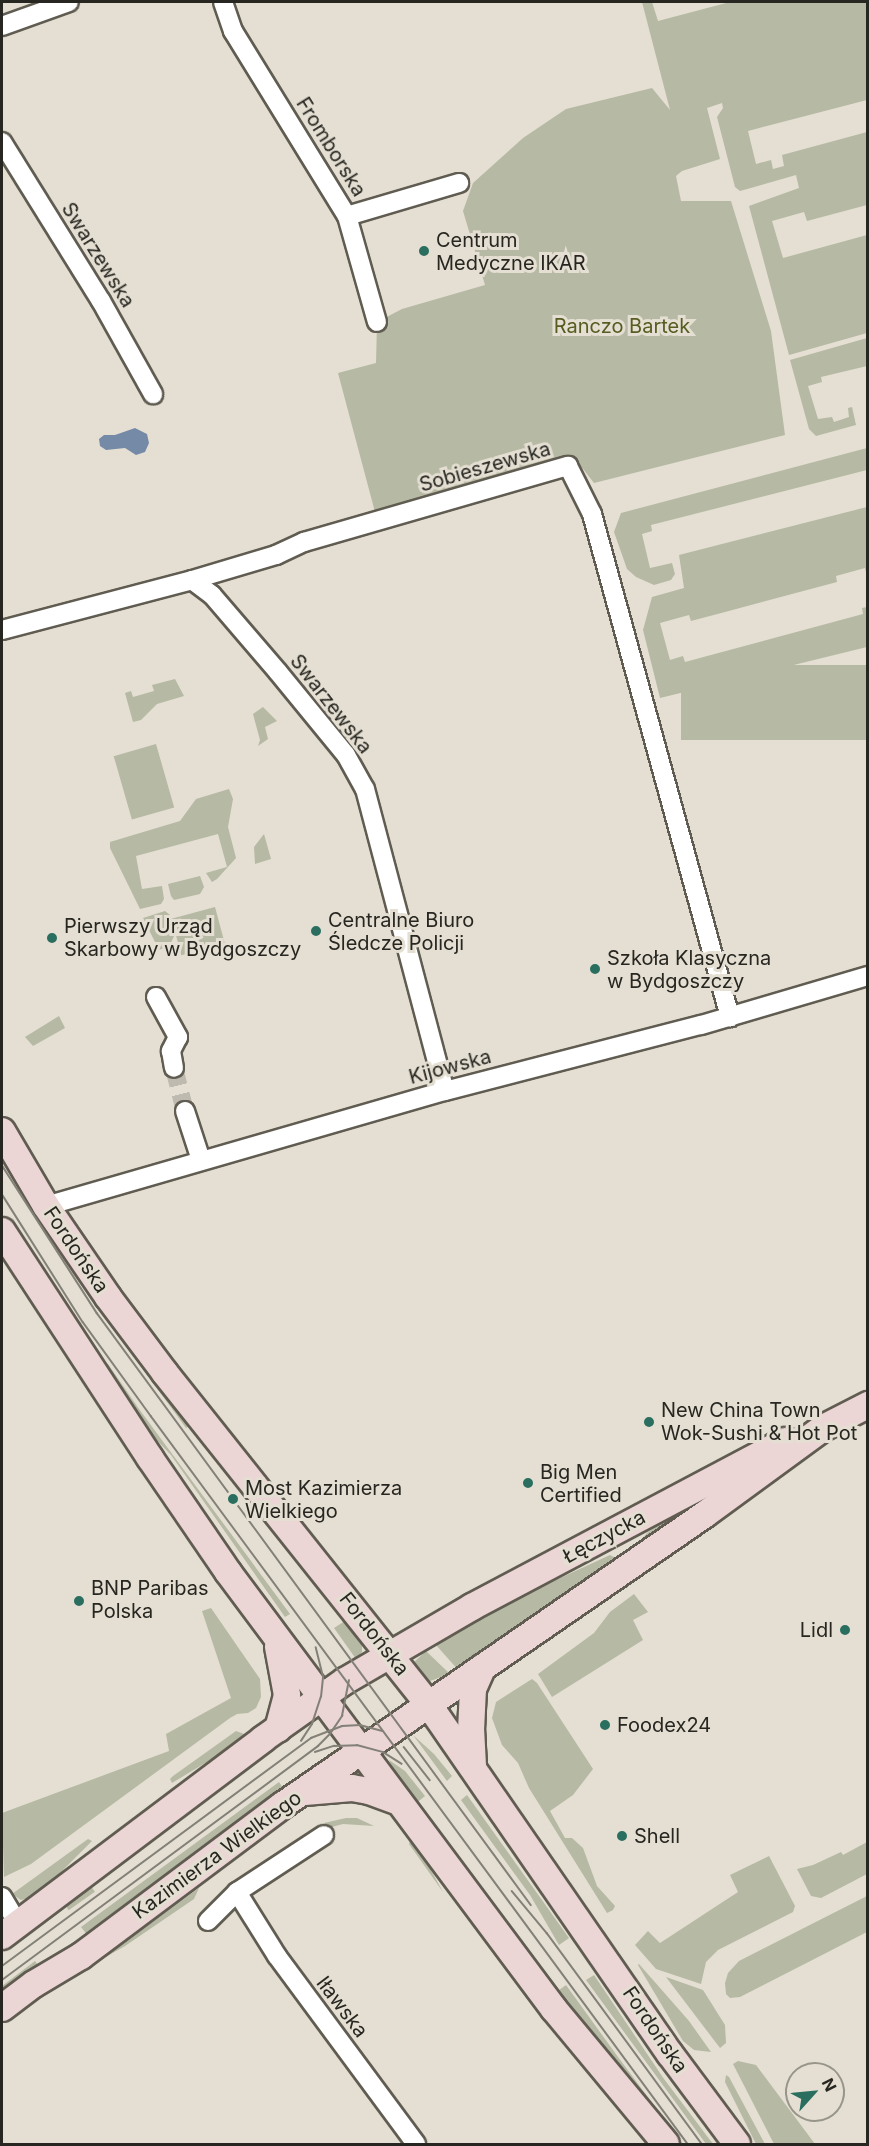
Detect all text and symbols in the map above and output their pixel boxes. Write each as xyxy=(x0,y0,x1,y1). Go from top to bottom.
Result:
street label: Fromborska xyxy=(291,93,371,201)
street label: Swarzewska xyxy=(56,198,140,312)
place label: Centrum Medyczne IKAR xyxy=(436,228,586,275)
marker: Centrum Medyczne IKAR xyxy=(417,244,431,258)
park label: Ranczo Bartek xyxy=(554,314,690,338)
street label: Sobieszewska xyxy=(417,437,553,497)
street label: Swarzewska xyxy=(285,650,377,758)
place label: Centralne Biuro Śledcze Policji xyxy=(328,908,474,955)
place label: Pierwszy Urząd Skarbowy w Bydgoszczy xyxy=(64,915,301,962)
marker: Centralne Biuro Śledcze Policji xyxy=(309,924,323,938)
marker: Pierwszy Urząd Skarbowy w Bydgoszczy xyxy=(45,931,59,945)
place label: Szkoła Klasyczna w Bydgoszczy xyxy=(607,946,771,993)
marker: Szkoła Klasyczna w Bydgoszczy xyxy=(588,962,602,976)
street label: Kijowska xyxy=(406,1045,494,1089)
street label: Fordońska xyxy=(38,1202,114,1298)
place label: New China Town Wok-Sushi & Hot Pot xyxy=(661,1398,857,1445)
marker: New China Town Wok-Sushi & Hot Pot xyxy=(642,1415,656,1429)
place label: Big Men Certified xyxy=(540,1460,622,1507)
place label: Most Kazimierza Wielkiego xyxy=(245,1476,402,1523)
marker: Big Men Certified xyxy=(521,1476,535,1490)
marker: Most Kazimierza Wielkiego xyxy=(226,1492,240,1506)
street label: Łęczycka xyxy=(559,1505,649,1569)
place label: BNP Paribas Polska xyxy=(91,1577,208,1624)
street label: Fordońska xyxy=(334,1588,414,1680)
marker: BNP Paribas Polska xyxy=(72,1594,86,1608)
place label: Lidl xyxy=(800,1618,833,1642)
marker: Lidl xyxy=(838,1623,852,1637)
place label: Foodex24 xyxy=(617,1713,711,1737)
marker: Foodex24 xyxy=(598,1718,612,1732)
street label: Kazimierza Wielkiego xyxy=(128,1786,306,1924)
place label: Shell xyxy=(634,1824,680,1848)
marker: Shell xyxy=(615,1829,629,1843)
street label: Iławska xyxy=(311,1972,373,2042)
street label: Fordońska xyxy=(617,1982,693,2078)
north arrow xyxy=(785,2062,845,2122)
text: N xyxy=(818,2075,841,2095)

